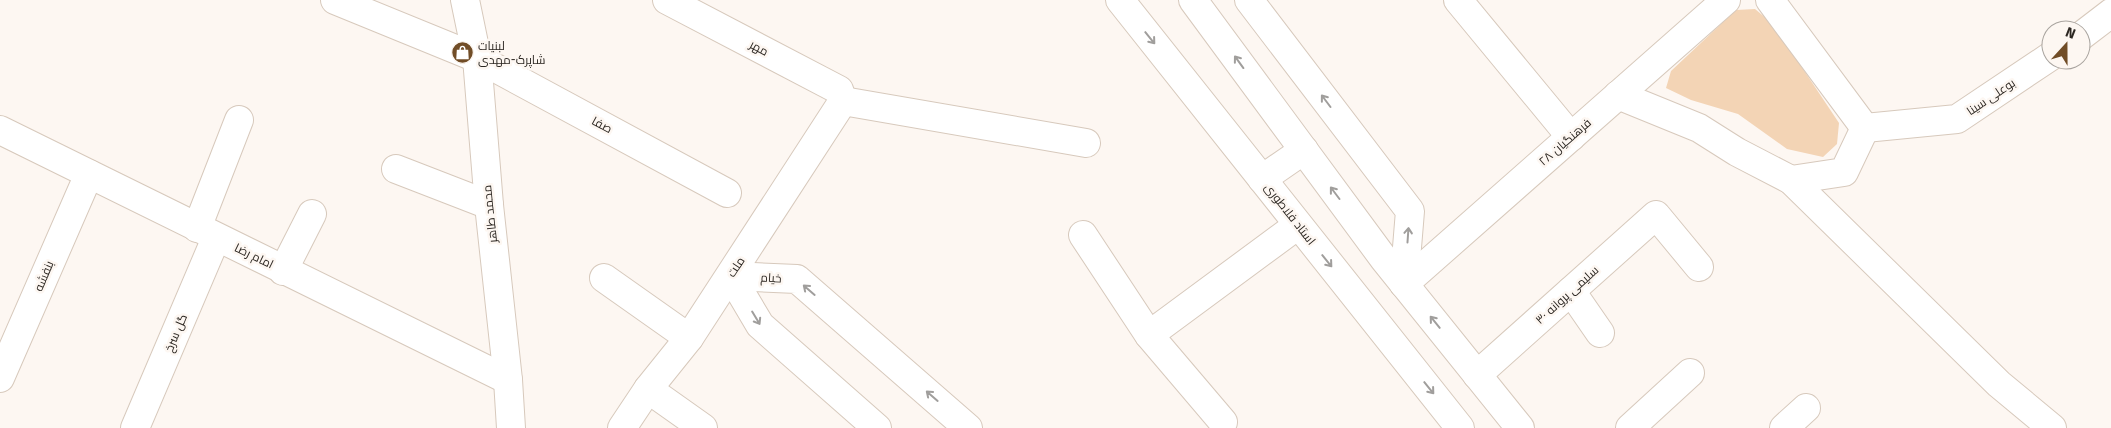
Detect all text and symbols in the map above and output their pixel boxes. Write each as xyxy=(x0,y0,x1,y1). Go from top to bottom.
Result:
north arrow xyxy=(2041,20,2091,70)
text: N xyxy=(2063,24,2078,43)
one-way arrow xyxy=(1144,31,1155,44)
street label: مهر xyxy=(746,37,771,59)
place label: لبنیات شاپرک-مهدی xyxy=(478,39,545,69)
shop icon: لبنیات شاپرک-مهدی xyxy=(450,41,474,65)
one-way arrow xyxy=(1234,55,1244,69)
street label: بوعلی سینا xyxy=(1964,76,2018,118)
one-way arrow xyxy=(1321,95,1332,108)
street label: صفا xyxy=(589,114,615,136)
street label: فرهنگیان ۲۸ xyxy=(1536,116,1594,168)
street label: استاد فلاطوری xyxy=(1262,180,1318,248)
street label: محمد طاهر xyxy=(480,184,500,245)
one-way arrow xyxy=(1330,187,1341,200)
one-way arrow xyxy=(1403,228,1412,244)
street label: امام رضا xyxy=(232,241,276,272)
street label: ملت xyxy=(724,254,748,280)
one-way arrow xyxy=(1322,254,1333,267)
street label: بنفشه xyxy=(31,259,57,293)
street label: سلیمی پروانه ۳۰ xyxy=(1533,263,1603,328)
street label: خیام xyxy=(760,270,782,287)
one-way arrow xyxy=(803,284,816,295)
one-way arrow xyxy=(751,310,761,324)
street label: گل سرخ xyxy=(162,312,191,355)
one-way arrow xyxy=(1429,315,1440,328)
one-way arrow xyxy=(1423,381,1434,394)
one-way arrow xyxy=(925,390,938,402)

